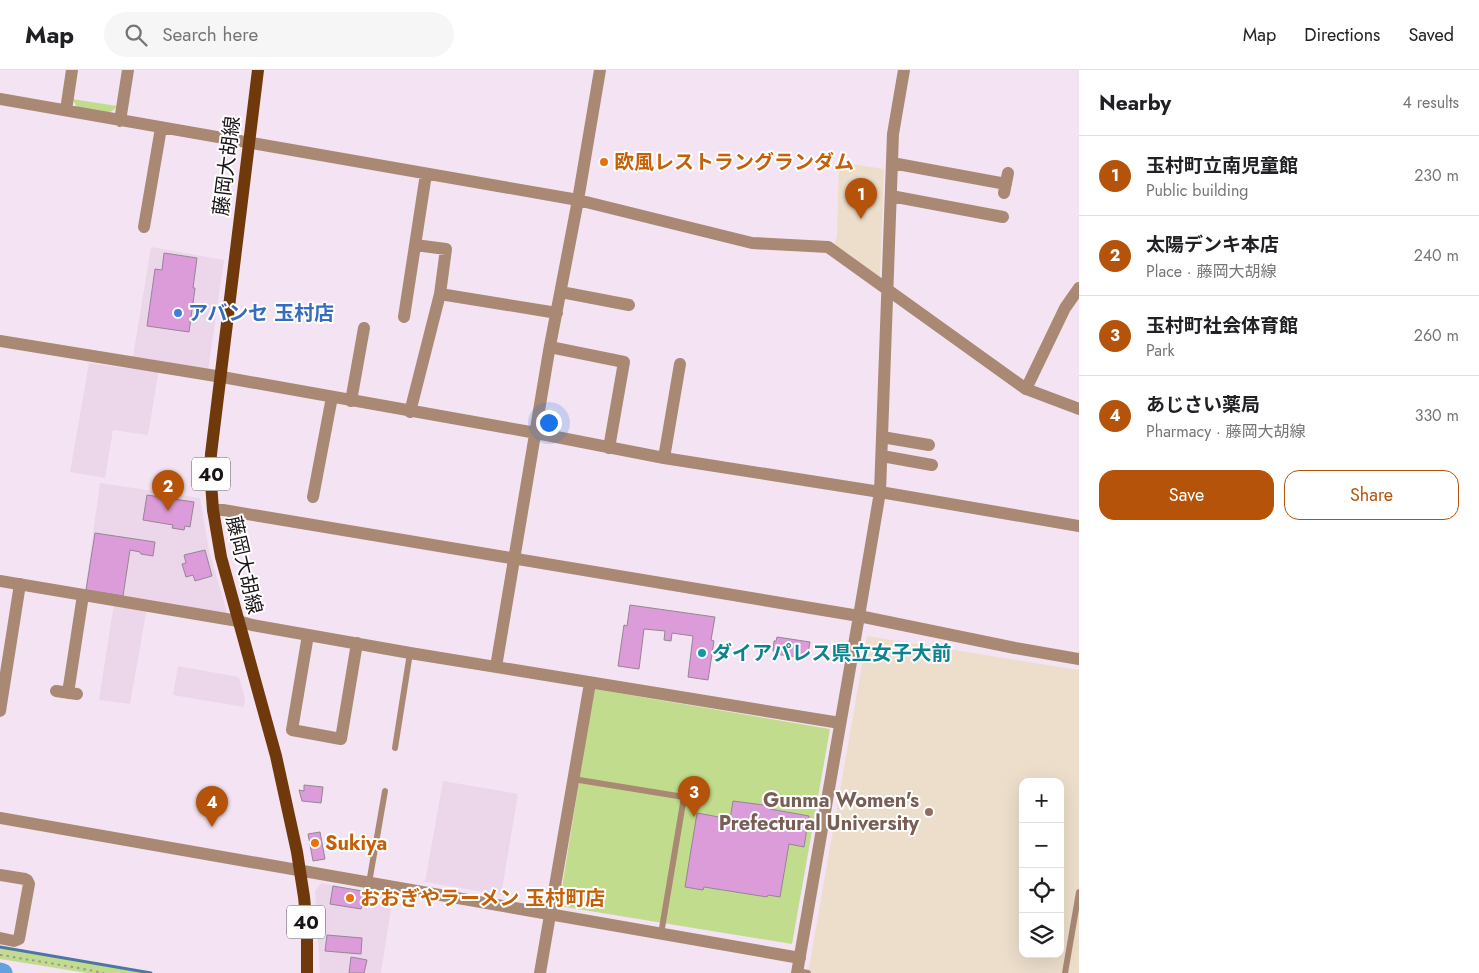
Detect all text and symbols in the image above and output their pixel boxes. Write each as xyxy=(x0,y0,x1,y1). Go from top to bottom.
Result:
search box xyxy=(104,12,454,57)
text: Map xyxy=(25,17,74,52)
icon: search xyxy=(122,21,150,49)
text: Search here xyxy=(162,21,258,48)
text: Map xyxy=(1243,22,1276,48)
text: Directions xyxy=(1304,22,1380,48)
text: Saved xyxy=(1408,22,1454,48)
text: Nearby xyxy=(1099,88,1171,118)
text: 4 results xyxy=(1403,91,1459,114)
street label: 藤岡大胡線 xyxy=(207,115,247,217)
place label: 欧風レストラングランダム xyxy=(614,148,854,177)
text: 玉村町立南児童館 xyxy=(1146,152,1298,179)
marker: 欧風レストラングランダム xyxy=(598,156,610,168)
text: 1 xyxy=(1111,164,1119,187)
text: 230 m xyxy=(1414,164,1459,187)
pin: 1 xyxy=(845,178,877,219)
text: Public building xyxy=(1146,179,1248,202)
text: 太陽デンキ本店 xyxy=(1146,231,1279,258)
text: 2 xyxy=(1110,244,1120,267)
text: 240 m xyxy=(1414,244,1459,267)
text: Place · 藤岡大胡線 xyxy=(1146,260,1276,283)
place label: アバンセ 玉村店 xyxy=(188,299,334,328)
marker: アバンセ 玉村店 xyxy=(172,307,184,319)
text: 玉村町社会体育館 xyxy=(1146,312,1298,339)
text: 3 xyxy=(1110,324,1120,347)
text: 260 m xyxy=(1414,324,1459,347)
text: Park xyxy=(1146,339,1175,362)
text: あじさい薬局 xyxy=(1146,391,1260,418)
text: 4 xyxy=(1109,404,1121,427)
text: 330 m xyxy=(1415,404,1459,427)
your location xyxy=(536,410,562,436)
text: Pharmacy · 藤岡大胡線 xyxy=(1146,420,1306,443)
road number: 40 xyxy=(192,458,230,490)
pin: 2 xyxy=(152,470,184,511)
button: Save xyxy=(1099,470,1274,520)
button: Share xyxy=(1284,470,1459,520)
street label: 藤岡大胡線 xyxy=(219,513,269,617)
place label: ダイアパレス県立女子大前 xyxy=(712,639,952,668)
marker: ダイアパレス県立女子大前 xyxy=(696,647,708,659)
pin: 3 xyxy=(678,776,710,817)
map controls xyxy=(1019,778,1064,958)
button: + xyxy=(1019,778,1064,823)
pin: 4 xyxy=(196,786,228,827)
place label: Gunma Women's Prefectural University xyxy=(719,786,920,838)
marker: Gunma Women's Prefectural University xyxy=(923,806,935,818)
button: − xyxy=(1019,823,1064,868)
place label: Sukiya xyxy=(325,829,387,858)
marker: Sukiya xyxy=(309,837,321,849)
button: locate xyxy=(1019,868,1064,913)
place label: おおぎやラーメン 玉村町店 xyxy=(360,884,605,913)
marker: おおぎやラーメン 玉村町店 xyxy=(344,892,356,904)
road number: 40 xyxy=(287,906,325,939)
button: layers xyxy=(1019,913,1064,958)

